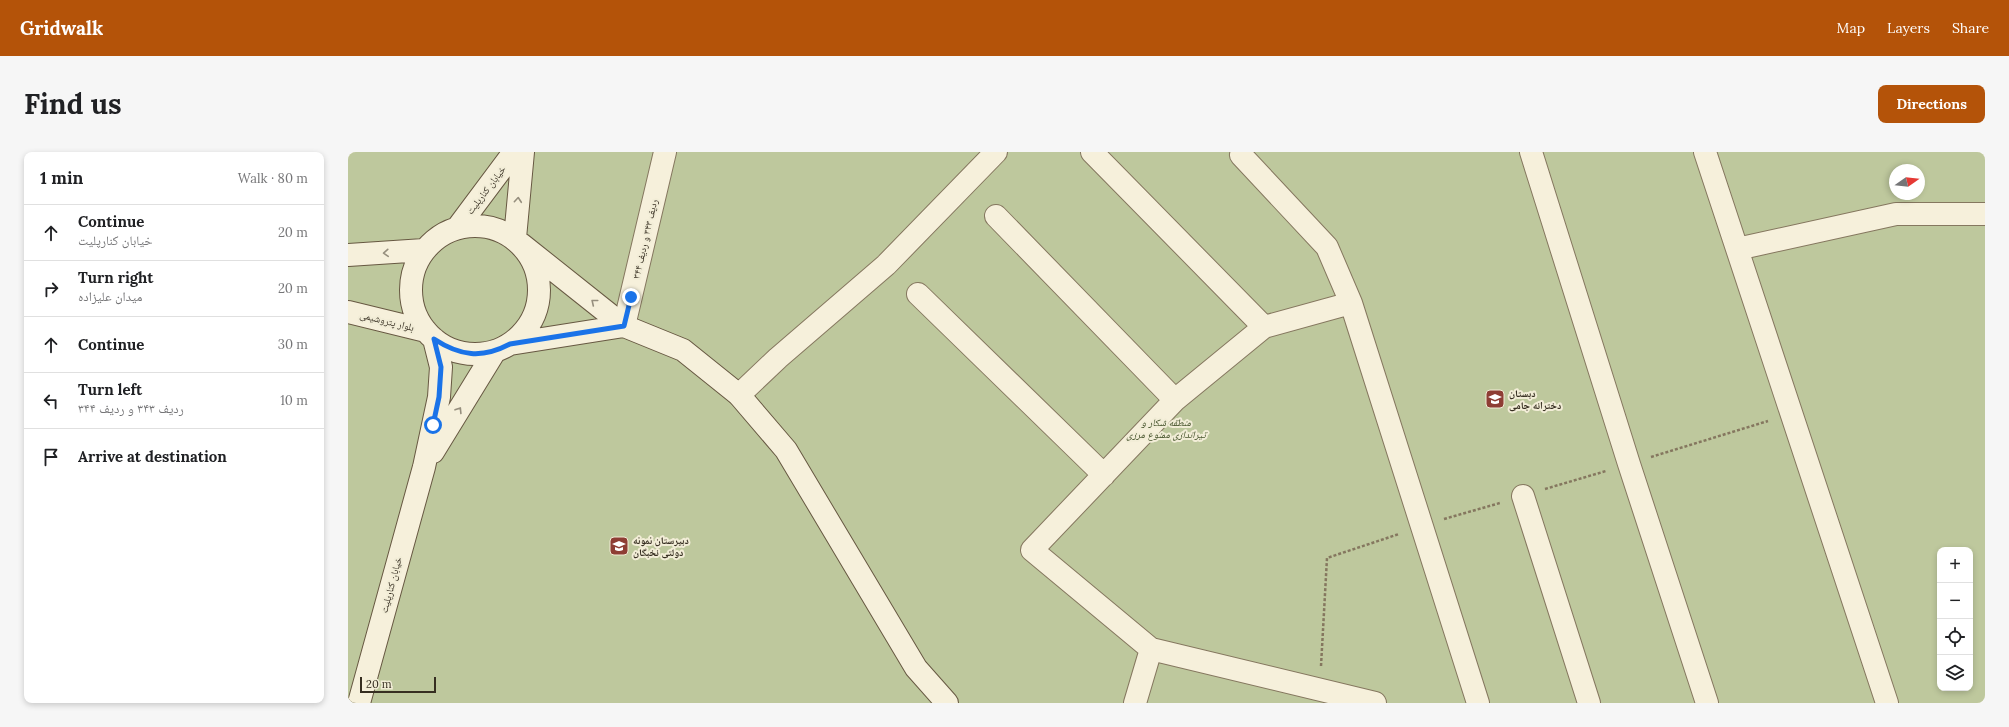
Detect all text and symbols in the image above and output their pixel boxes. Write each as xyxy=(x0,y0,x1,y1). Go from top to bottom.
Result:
text: Gridwalk xyxy=(20,16,103,40)
text: Map xyxy=(1837,19,1865,37)
text: Layers xyxy=(1887,19,1930,37)
text: Share xyxy=(1952,19,1989,37)
button: Directions xyxy=(1878,85,1985,123)
text: Find us xyxy=(24,86,122,122)
street label: خیابان کنارپلیت xyxy=(464,163,509,217)
north arrow xyxy=(1889,164,1925,200)
text: 1 min xyxy=(40,167,83,189)
text: Walk · 80 m xyxy=(238,170,308,187)
one-way arrow xyxy=(514,196,523,203)
street label: ردیف ۳۴۳ و ردیف ۳۴۴ xyxy=(630,198,661,280)
text: Continue xyxy=(78,212,144,231)
icon: ahead xyxy=(40,222,62,244)
text: 20 m xyxy=(278,224,308,241)
text: خیابان کنارپلیت xyxy=(78,232,153,249)
one-way arrow xyxy=(383,248,389,257)
text: Turn right xyxy=(78,268,154,287)
icon: right xyxy=(40,278,62,300)
text: 20 m xyxy=(278,280,308,297)
text: میدان علیزاده xyxy=(78,288,142,305)
route end xyxy=(622,288,640,306)
one-way arrow xyxy=(591,299,598,306)
street label: بلوار پتروشیمی xyxy=(358,308,416,334)
icon: ahead xyxy=(40,334,62,356)
text: Continue xyxy=(78,335,144,354)
text: 30 m xyxy=(278,336,308,353)
text: Turn left xyxy=(78,380,142,399)
place label: دبستان دخترانه جامی xyxy=(1509,387,1561,412)
school or university icon: دبستان دخترانه جامی xyxy=(1484,388,1506,410)
icon: left xyxy=(40,390,62,412)
text: 10 m xyxy=(280,392,308,409)
text: ردیف ۳۴۳ و ردیف ۳۴۴ xyxy=(78,400,184,417)
one-way arrow xyxy=(454,407,462,414)
route start xyxy=(424,416,442,434)
park label: منطقه شکار و تیراندازی ممنوع مرزی xyxy=(1126,416,1208,441)
icon: arrive xyxy=(40,446,62,468)
text: Arrive at destination xyxy=(78,447,227,466)
place label: دبیرستان نمونه دولتی نخبگان xyxy=(633,534,689,559)
school or university icon: دبیرستان نمونه دولتی نخبگان xyxy=(608,535,630,557)
map controls xyxy=(1937,547,1973,691)
button: + xyxy=(1937,547,1973,583)
street label: خیابان کنارپلیت xyxy=(377,555,405,614)
button: − xyxy=(1937,583,1973,619)
button: locate xyxy=(1937,619,1973,655)
button: layers xyxy=(1937,655,1973,691)
scale bar xyxy=(360,675,436,694)
text: 20 m xyxy=(366,677,391,691)

